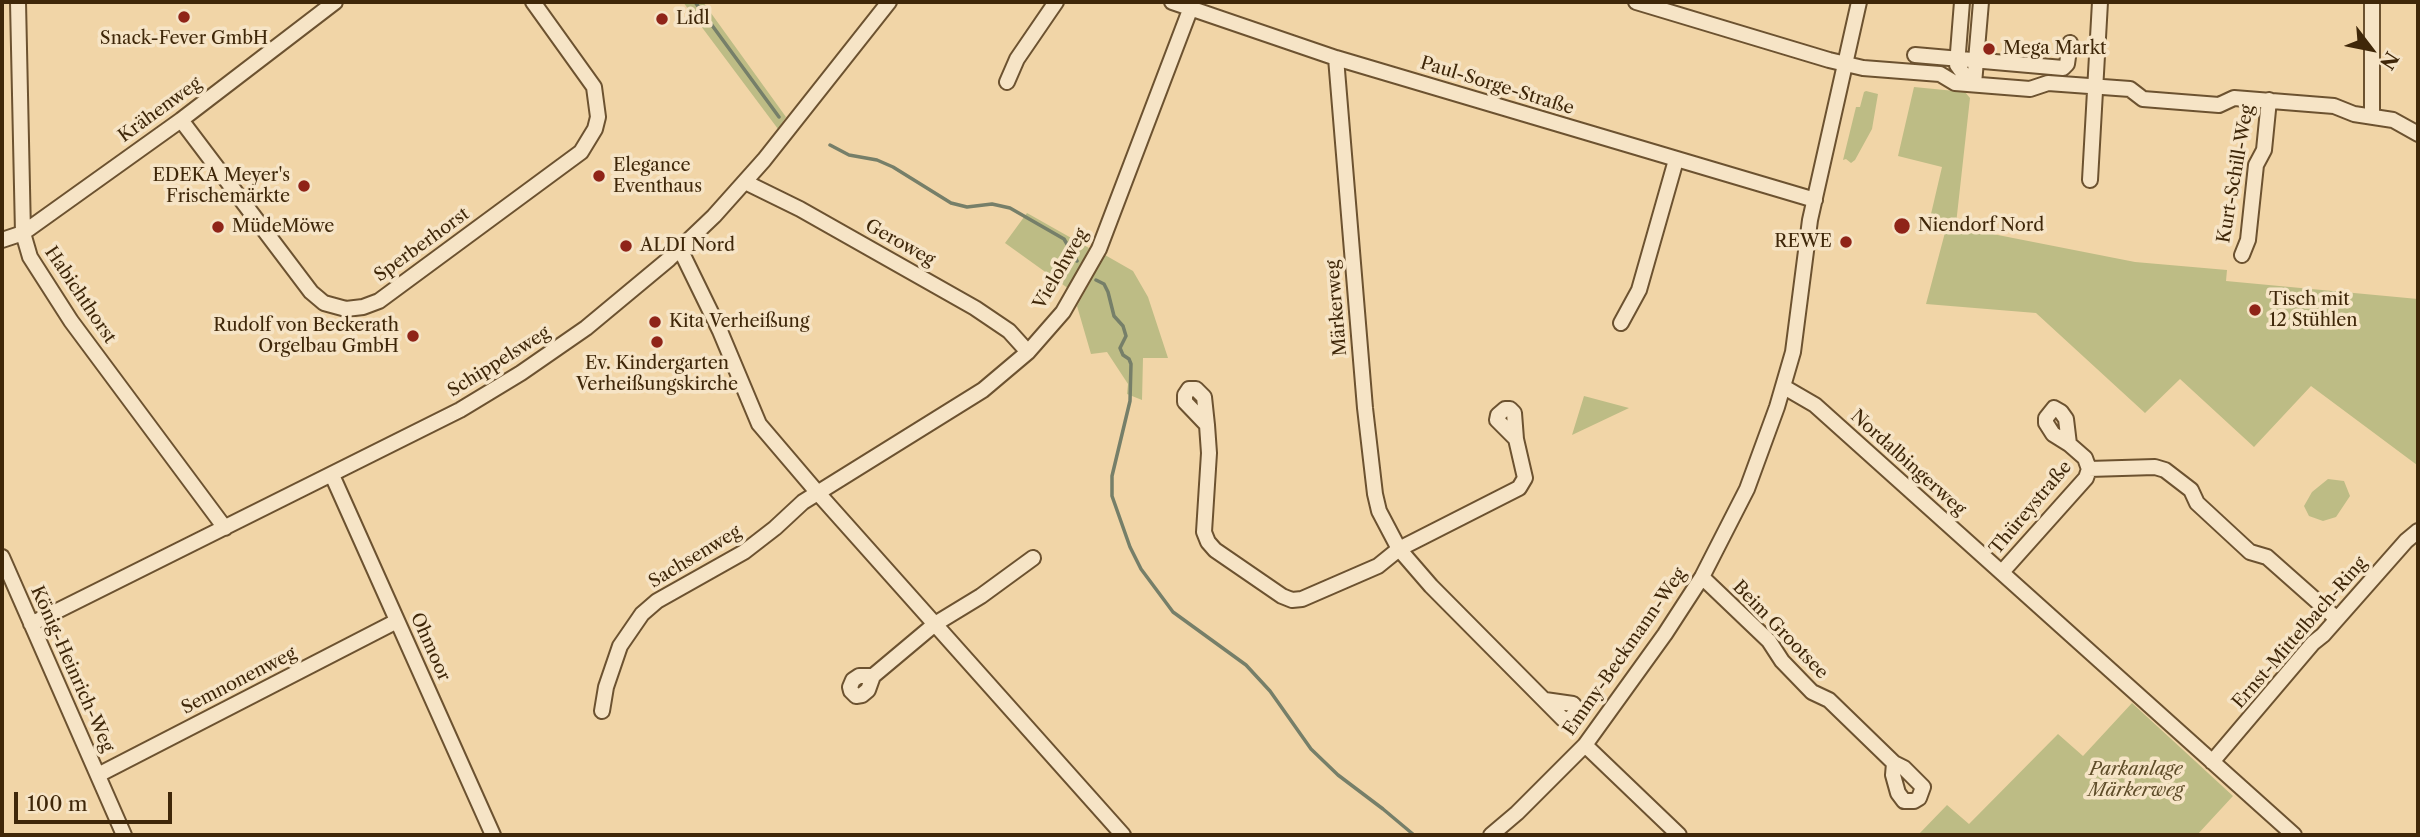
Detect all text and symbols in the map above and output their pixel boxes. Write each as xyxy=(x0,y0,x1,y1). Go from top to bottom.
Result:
place label: Lidl xyxy=(676,8,710,30)
marker: Snack-Fever GmbH xyxy=(176,9,192,25)
marker: Lidl xyxy=(654,11,670,27)
north arrow xyxy=(2336,14,2406,84)
place label: Snack-Fever GmbH xyxy=(100,28,268,50)
place label: Mega Markt xyxy=(2003,38,2106,60)
marker: Mega Markt xyxy=(1981,41,1997,57)
text: N xyxy=(2375,47,2403,73)
street label: Paul-Sorge-Straße xyxy=(1418,52,1576,120)
street label: Krähenweg xyxy=(114,73,206,147)
street label: Kurt-Schill-Weg xyxy=(2213,103,2259,245)
place label: Elegance Eventhaus xyxy=(613,155,702,198)
place label: EDEKA Meyer's Frischemärkte xyxy=(152,165,290,208)
marker: Elegance Eventhaus xyxy=(591,168,607,184)
marker: EDEKA Meyer's Frischemärkte xyxy=(296,178,312,194)
street label: Sperberhorst xyxy=(370,203,474,287)
street label: Geroweg xyxy=(861,215,939,271)
place label: Niendorf Nord xyxy=(1918,215,2044,237)
place label: MüdeMöwe xyxy=(232,216,334,238)
marker: Niendorf Nord xyxy=(1892,216,1912,236)
marker: MüdeMöwe xyxy=(210,219,226,235)
street label: Vielohweg xyxy=(1029,225,1093,313)
place label: REWE xyxy=(1774,231,1832,253)
marker: REWE xyxy=(1838,234,1854,250)
place label: ALDI Nord xyxy=(640,235,735,257)
marker: ALDI Nord xyxy=(618,238,634,254)
street label: Habichthorst xyxy=(40,242,120,348)
street label: Märkerweg xyxy=(1322,259,1352,357)
place label: Tisch mit 12 Stühlen xyxy=(2269,289,2358,332)
marker: Tisch mit 12 Stühlen xyxy=(2247,302,2263,318)
place label: Kita Verheißung xyxy=(669,311,809,333)
marker: Kita Verheißung xyxy=(647,314,663,330)
place label: Rudolf von Beckerath Orgelbau GmbH xyxy=(213,315,399,358)
street label: Schippelsweg xyxy=(444,322,554,402)
marker: Rudolf von Beckerath Orgelbau GmbH xyxy=(405,328,421,344)
marker: Ev. Kindergarten Verheißungskirche xyxy=(649,334,665,350)
place label: Ev. Kindergarten Verheißungskirche xyxy=(576,353,738,396)
street label: Nordalbingerweg xyxy=(1846,406,1970,520)
street label: Thüreystraße xyxy=(1985,457,2077,559)
street label: Sachsenweg xyxy=(645,521,745,593)
street label: Ernst-Mittelbach-Ring xyxy=(2228,553,2372,713)
street label: Emmy-Beckmann-Weg xyxy=(1559,564,1691,740)
street label: Beim Grootsee xyxy=(1728,576,1832,684)
street label: König-Heinrich-Weg xyxy=(26,583,118,755)
street label: Ohmoor xyxy=(405,610,455,684)
street label: Semnonenweg xyxy=(178,643,300,719)
park label: Parkanlage Märkerweg xyxy=(2088,759,2184,802)
scale bar xyxy=(18,778,175,822)
text: 100 m xyxy=(27,791,88,816)

